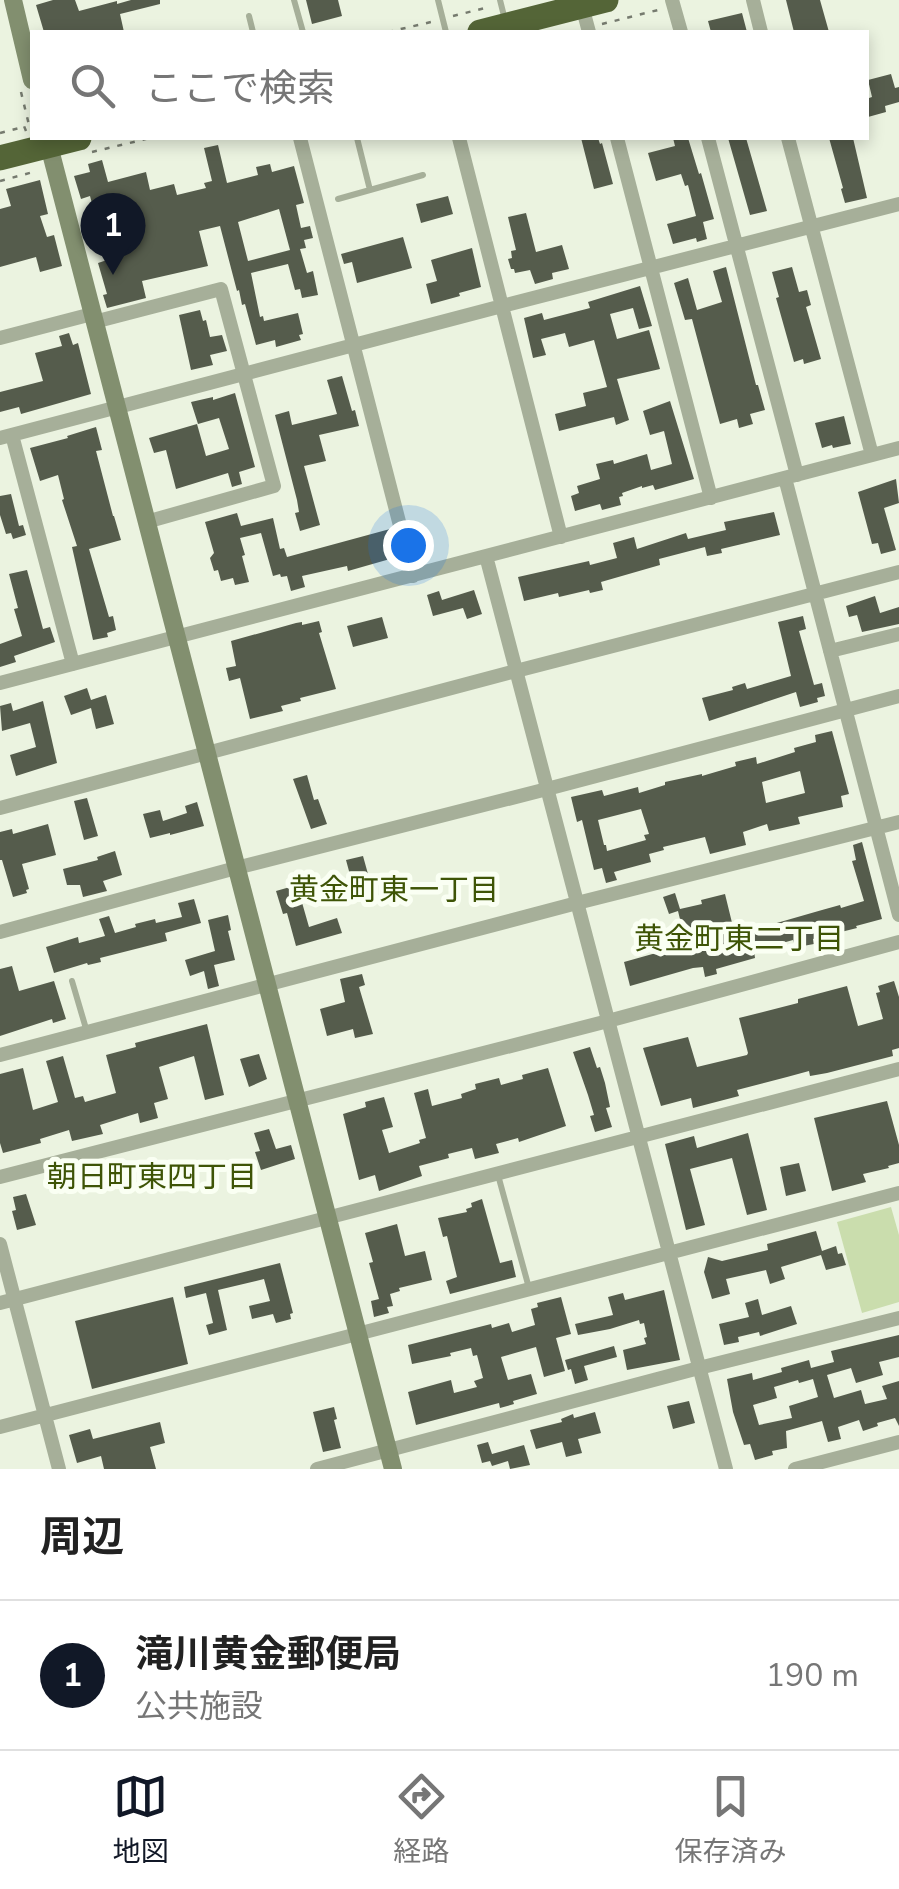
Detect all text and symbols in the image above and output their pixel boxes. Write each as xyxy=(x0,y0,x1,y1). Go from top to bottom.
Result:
search box xyxy=(30,30,869,140)
icon: search xyxy=(65,58,120,113)
text: ここで検索 xyxy=(145,63,335,114)
pin: 1 xyxy=(80,192,146,275)
your location xyxy=(383,520,434,571)
district label: 黄金町東一丁目 xyxy=(289,870,499,911)
district label: 黄金町東二丁目 xyxy=(634,919,844,960)
district label: 朝日町東四丁目 xyxy=(47,1157,257,1198)
text: 周辺 xyxy=(40,1509,124,1566)
text: 滝川黄金郵便局 xyxy=(135,1629,401,1680)
text: 1 xyxy=(63,1654,82,1697)
text: 190 m xyxy=(766,1654,859,1697)
text: 公共施設 xyxy=(135,1685,263,1728)
tab: 地図 xyxy=(112,1769,169,1871)
tab: 経路 xyxy=(393,1769,450,1871)
tab: 保存済み xyxy=(674,1769,787,1871)

